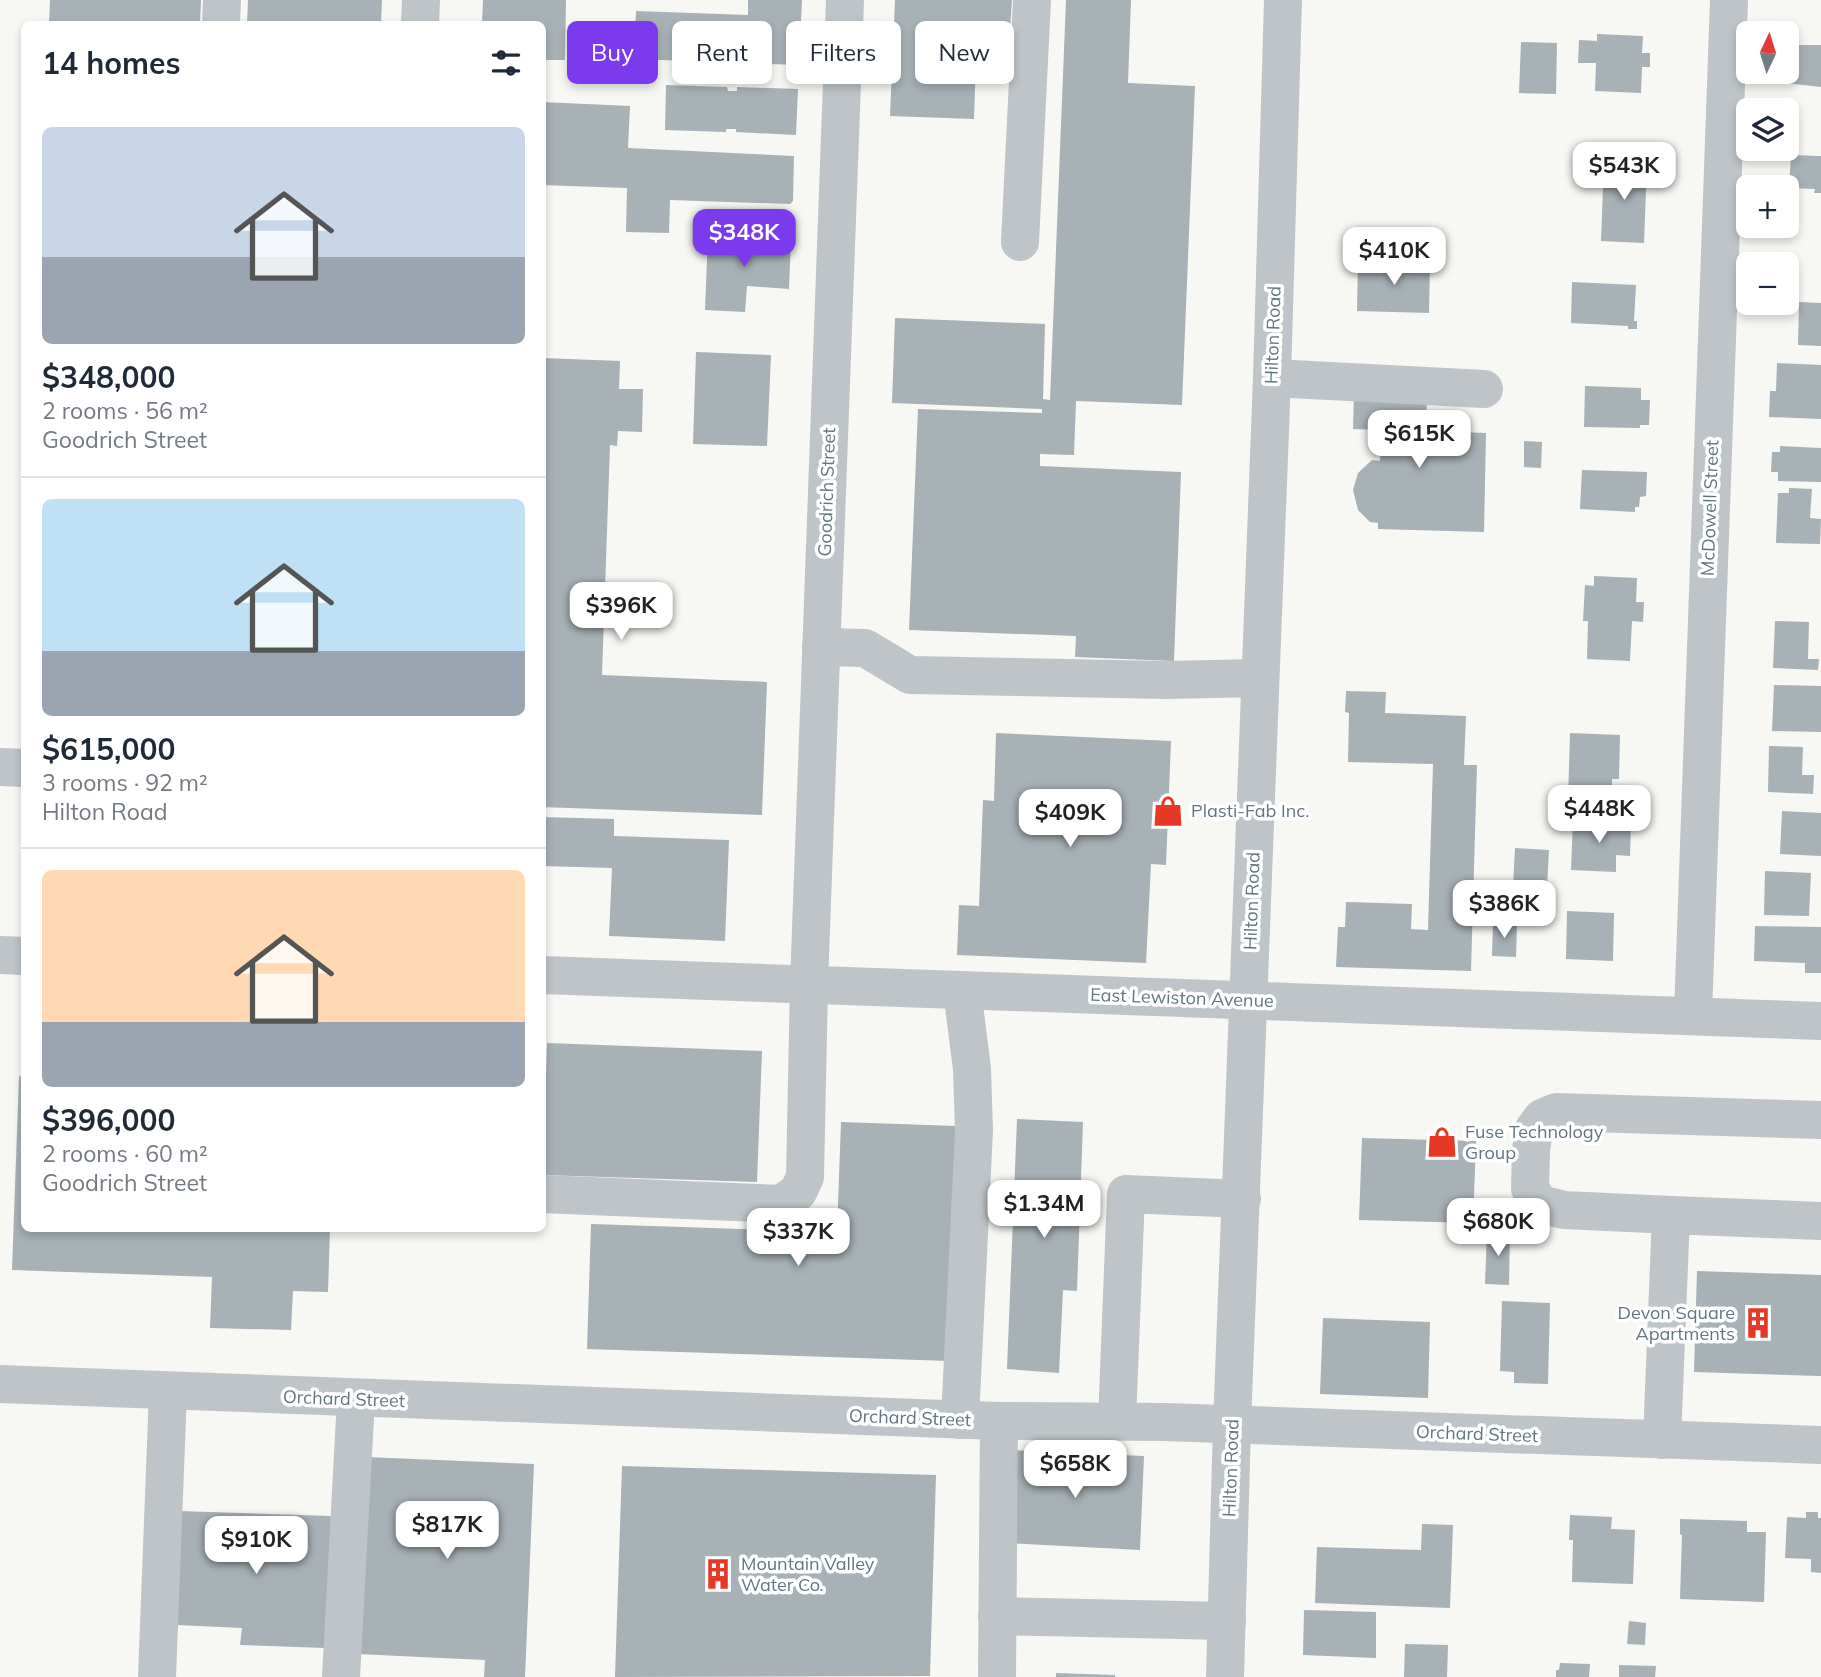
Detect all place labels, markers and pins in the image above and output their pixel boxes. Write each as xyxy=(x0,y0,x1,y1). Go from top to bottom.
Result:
pin: $543K xyxy=(1575,142,1673,202)
pin: $348K xyxy=(695,210,793,269)
pin: $410K xyxy=(1345,228,1443,287)
pin: $615K xyxy=(1370,410,1468,470)
pin: $396K xyxy=(572,582,670,642)
pin: $448K xyxy=(1550,786,1648,845)
pin: $409K xyxy=(1021,790,1119,849)
shop icon: Plasti-Fab Inc. xyxy=(1151,794,1185,828)
place label: Plasti-Fab Inc. xyxy=(1191,799,1309,822)
pin: $386K xyxy=(1455,880,1553,940)
place label: Fuse Technology Group xyxy=(1465,1120,1604,1164)
shop icon: Fuse Technology Group xyxy=(1425,1125,1459,1159)
pin: $1.34M xyxy=(987,1180,1101,1240)
pin: $680K xyxy=(1449,1198,1547,1258)
pin: $337K xyxy=(749,1208,847,1268)
place label: Devon Square Apartments xyxy=(1618,1301,1735,1345)
building icon: Devon Square Apartments xyxy=(1741,1306,1775,1340)
pin: $658K xyxy=(1026,1440,1124,1500)
pin: $817K xyxy=(398,1502,496,1561)
pin: $910K xyxy=(207,1516,305,1576)
place label: Mountain Valley Water Co. xyxy=(741,1552,875,1596)
building icon: Mountain Valley Water Co. xyxy=(701,1557,735,1591)

